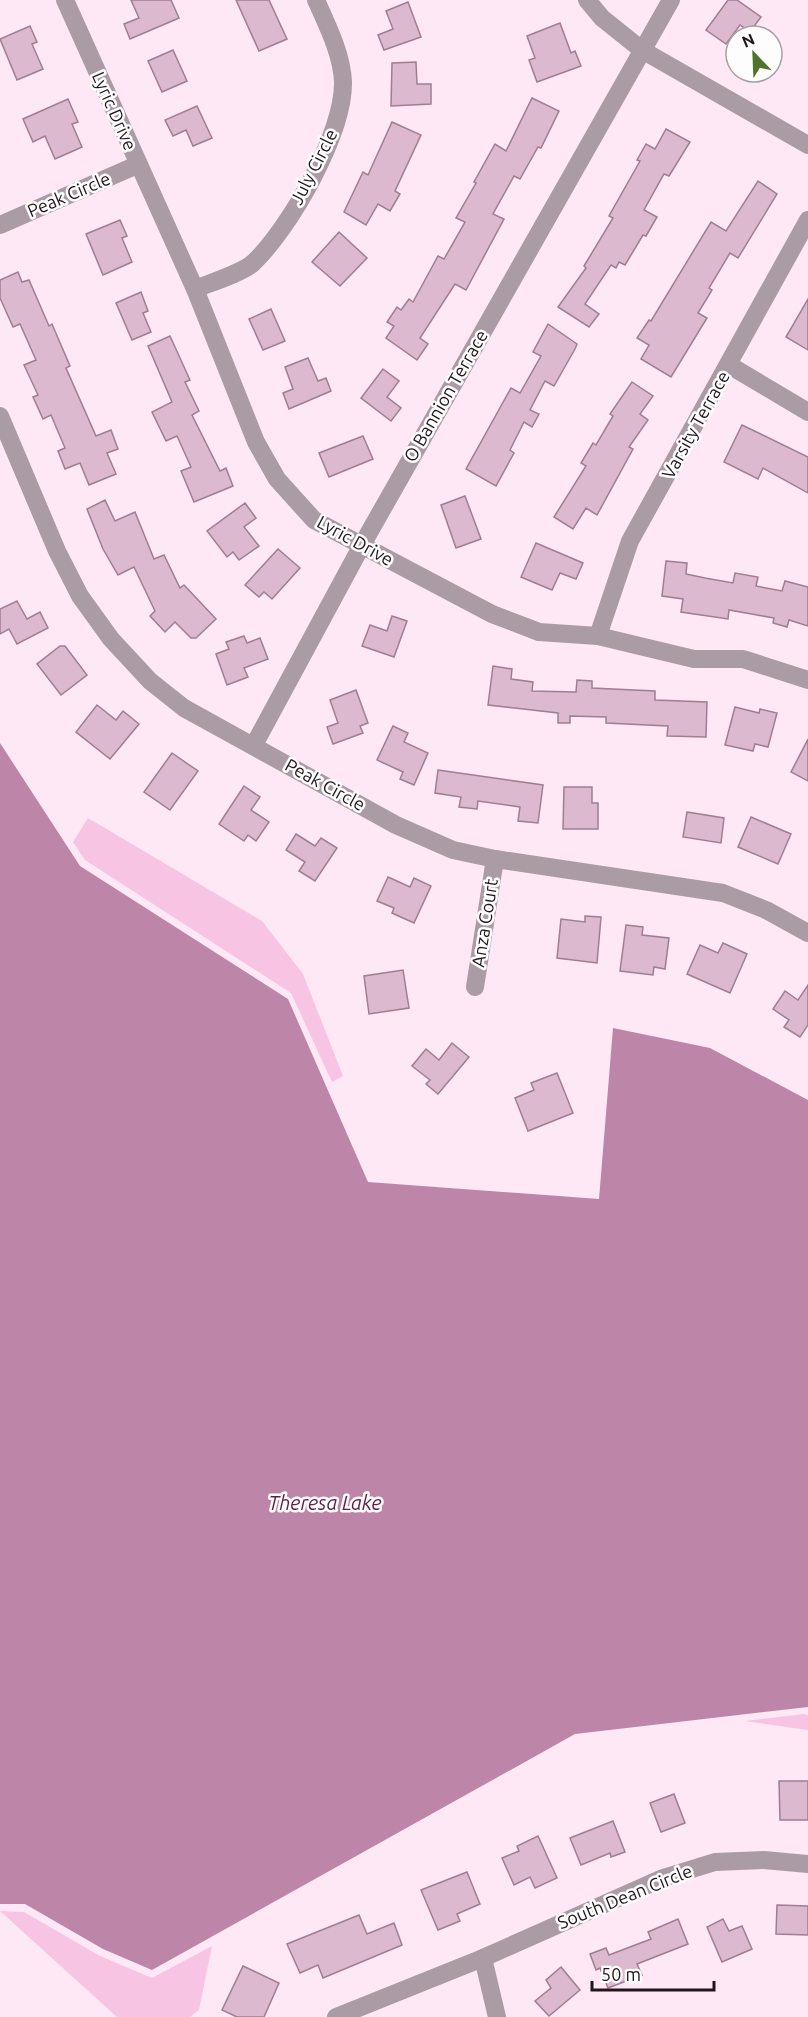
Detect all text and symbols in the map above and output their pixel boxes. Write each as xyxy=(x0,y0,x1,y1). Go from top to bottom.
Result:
north arrow xyxy=(724,24,784,84)
text: N xyxy=(739,30,757,51)
street label: Lyric Drive xyxy=(89,68,141,153)
street label: July Circle xyxy=(286,126,341,208)
street label: Peak Circle xyxy=(24,168,113,220)
street label: O Bannion Terrace xyxy=(399,326,491,465)
street label: Varsity Terrace xyxy=(657,367,733,482)
street label: Lyric Drive xyxy=(314,511,397,569)
street label: Peak Circle xyxy=(282,754,369,814)
street label: Anza Court xyxy=(467,877,501,969)
water label: Theresa Lake xyxy=(268,1491,382,1514)
street label: South Dean Circle xyxy=(554,1860,695,1932)
scale bar xyxy=(592,1954,714,1992)
text: 50 m xyxy=(601,1964,641,1984)

